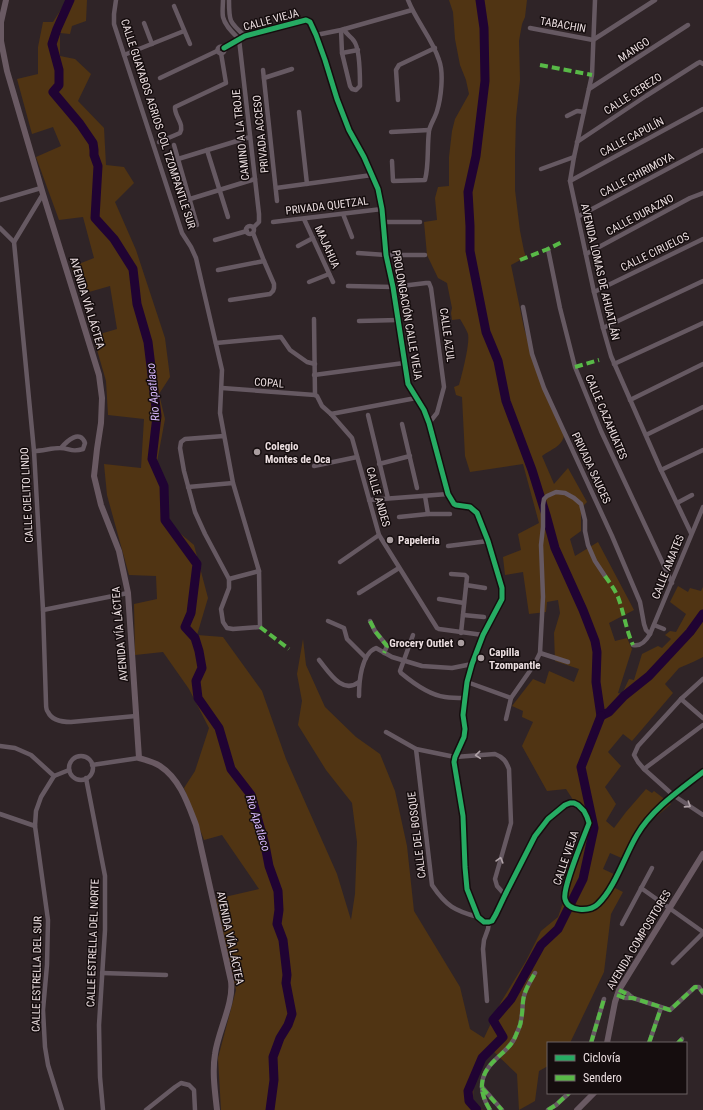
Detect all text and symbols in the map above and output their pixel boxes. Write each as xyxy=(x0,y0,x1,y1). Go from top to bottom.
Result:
street label: CALLE VIEJA xyxy=(242,6,301,34)
street label: TABACHIN xyxy=(539,15,587,35)
street label: CALLE GUAYABOS AGRIOS COL TZOMPANTLE SUR xyxy=(118,17,198,231)
street label: MANGO xyxy=(616,35,652,65)
street label: CALLE CEREZO xyxy=(602,70,664,118)
street label: CAMINO A LA TROJE xyxy=(230,88,252,181)
street label: PRIVADA ACCESO xyxy=(250,94,272,174)
street label: CALLE CAPULÍN xyxy=(598,115,666,159)
street label: CALLE CHIRIMOYA xyxy=(598,150,677,200)
street label: CALLE DURAZNO xyxy=(604,192,676,238)
street label: PRIVADA QUETZAL xyxy=(285,194,369,218)
street label: AVENIDA LOMAS DE AHUATLÁN xyxy=(578,202,622,342)
street label: MAJAHUA xyxy=(312,224,342,271)
street label: CALLE CIRUELOS xyxy=(619,230,692,274)
street label: PROLONGACIÓN CALLE VIEJA xyxy=(389,249,425,382)
street label: AVENIDA VÍA LÁCTEA xyxy=(67,256,107,351)
street label: CALLE AZUL xyxy=(437,307,457,363)
water label: Rio Apatlaco xyxy=(143,362,163,422)
street label: CALLE CAZAHUATES xyxy=(582,372,630,462)
street label: COPAL xyxy=(254,375,284,391)
street label: PRIVADA SAUCES xyxy=(569,430,613,506)
place label: Colegio Montes de Oca xyxy=(265,440,331,466)
street label: CALLE CIELITO LINDO xyxy=(18,447,36,543)
marker: Colegio Montes de Oca xyxy=(252,447,262,457)
street label: CALLE ANDES xyxy=(363,466,393,529)
street label: CALLE AMATES xyxy=(649,533,687,601)
place label: Papeleria xyxy=(398,534,440,547)
marker: Papeleria xyxy=(385,535,395,545)
street label: AVENIDA VÍA LÁCTEA xyxy=(109,585,131,682)
place label: Grocery Outlet xyxy=(389,637,454,650)
marker: Grocery Outlet xyxy=(456,638,466,648)
place label: Capilla Tzompantle xyxy=(489,646,541,672)
marker: Capilla Tzompantle xyxy=(476,653,486,663)
one-way arrow xyxy=(475,750,481,759)
street label: CALLE DEL BOSQUE xyxy=(405,790,429,879)
water label: Rio Apatlaco xyxy=(243,793,273,853)
one-way arrow xyxy=(684,800,691,808)
street label: CALLE VIEJA xyxy=(551,828,582,887)
one-way arrow xyxy=(495,857,504,864)
street label: CALLE ESTRELLA DEL NORTE xyxy=(84,878,102,1007)
street label: AVENIDA COMPOSITORES xyxy=(604,888,674,992)
street label: AVENIDA VÍA LÁCTEA xyxy=(214,890,246,987)
street label: CALLE ESTRELLA DEL SUR xyxy=(29,916,45,1032)
legend xyxy=(547,1042,687,1094)
text: Ciclovía xyxy=(583,1051,621,1065)
text: Sendero xyxy=(583,1071,622,1085)

